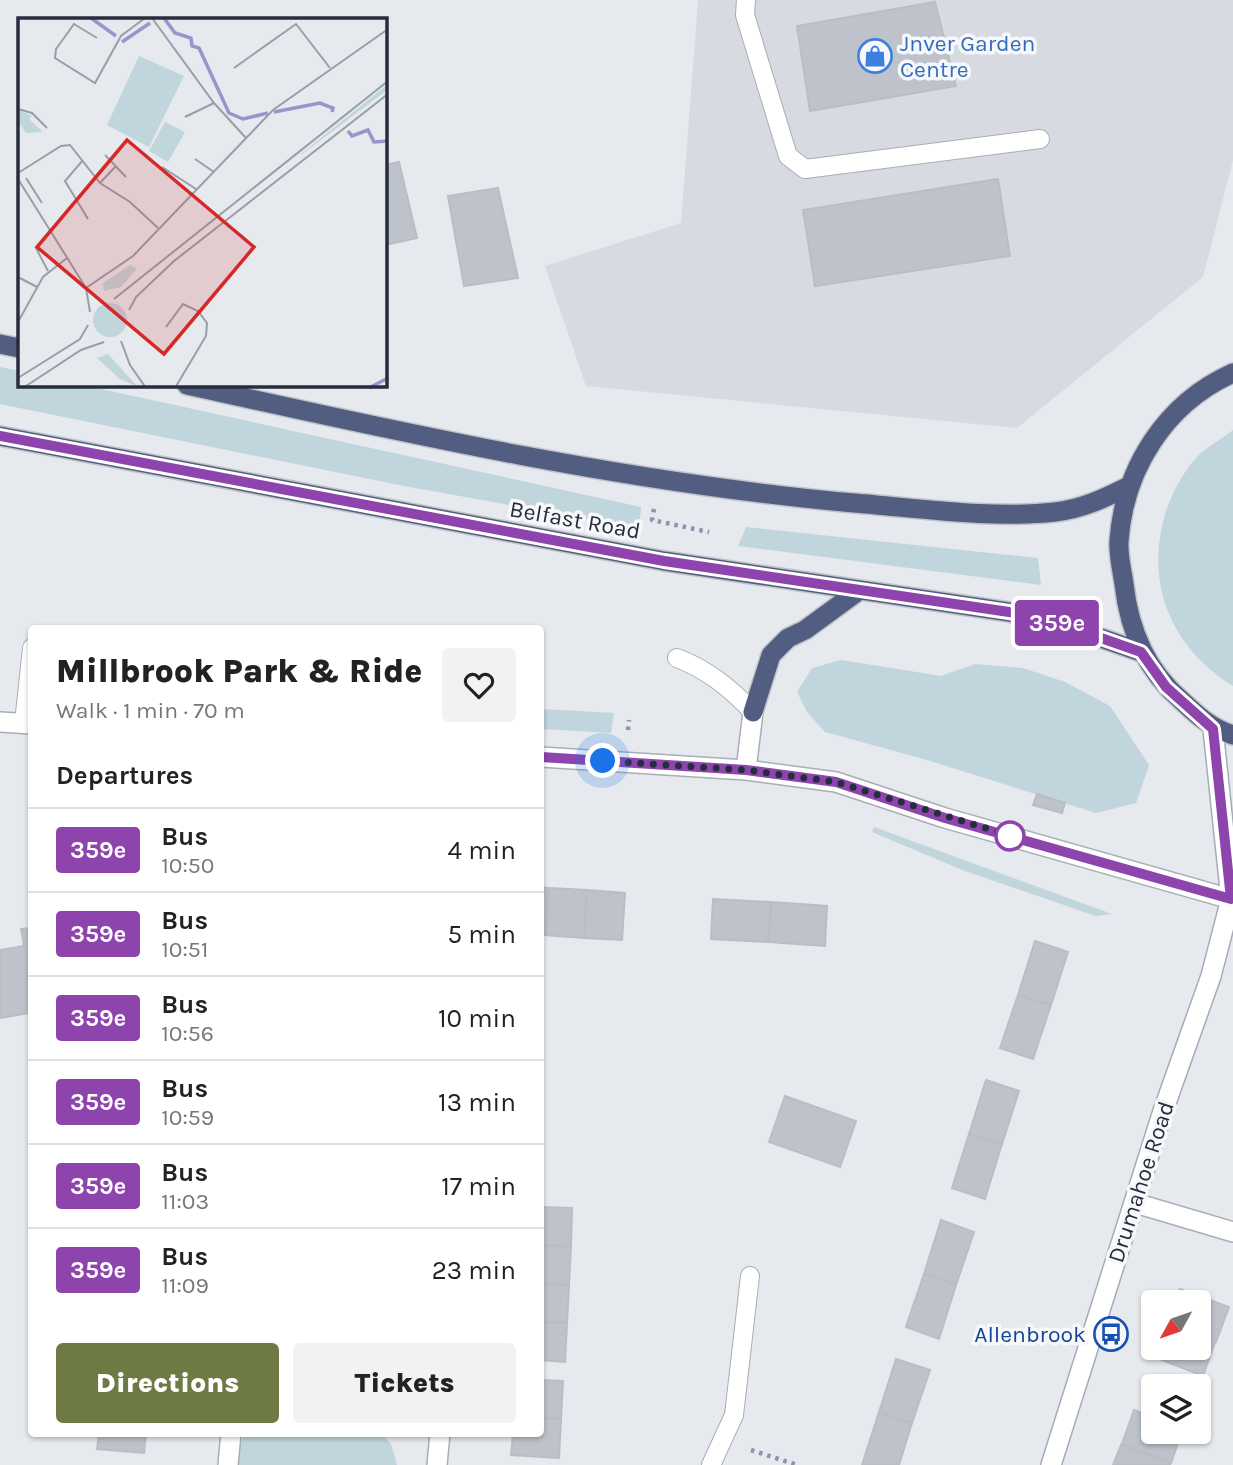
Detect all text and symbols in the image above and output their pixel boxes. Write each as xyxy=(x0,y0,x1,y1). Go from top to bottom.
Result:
inset map xyxy=(18,18,387,387)
place label: Jnver Garden Centre xyxy=(900,30,1035,83)
shop icon: Jnver Garden Centre xyxy=(856,37,894,75)
street label: Belfast Road xyxy=(508,495,642,545)
line badge: 359e xyxy=(1008,600,1106,646)
text: 359e xyxy=(1029,609,1085,637)
button: heart xyxy=(442,648,516,722)
text: Millbrook Park & Ride xyxy=(56,652,422,690)
text: Walk · 1 min · 70 m xyxy=(56,697,245,724)
your location xyxy=(585,743,620,778)
text: Departures xyxy=(56,760,193,791)
text: Bus xyxy=(161,821,208,852)
unlabelled marker xyxy=(995,821,1025,851)
text: 4 min xyxy=(448,835,516,866)
text: 359e xyxy=(70,836,126,864)
text: 10:50 xyxy=(161,852,214,879)
text: Bus xyxy=(161,905,208,936)
text: 5 min xyxy=(447,919,516,950)
text: 359e xyxy=(70,920,126,948)
text: 10:51 xyxy=(161,936,208,963)
text: Bus xyxy=(161,989,208,1020)
text: 10 min xyxy=(438,1003,516,1034)
text: 359e xyxy=(70,1004,126,1032)
text: 10:56 xyxy=(161,1020,214,1047)
text: Bus xyxy=(161,1073,208,1104)
text: 13 min xyxy=(438,1087,516,1118)
text: 359e xyxy=(70,1088,126,1116)
street label: Drumahoe Road xyxy=(1102,1098,1180,1266)
text: 10:59 xyxy=(161,1104,214,1131)
text: Bus xyxy=(161,1157,208,1188)
text: 17 min xyxy=(441,1171,516,1202)
text: 359e xyxy=(70,1172,126,1200)
text: 11:03 xyxy=(161,1188,209,1215)
text: Bus xyxy=(161,1241,208,1272)
text: 23 min xyxy=(432,1255,516,1286)
text: 359e xyxy=(70,1256,126,1284)
text: 11:09 xyxy=(161,1272,209,1299)
north arrow xyxy=(1141,1290,1211,1360)
map controls xyxy=(1141,1290,1211,1444)
bus stop icon: Allenbrook xyxy=(1092,1315,1130,1353)
place label: Allenbrook xyxy=(974,1321,1086,1348)
button: Directions xyxy=(56,1343,279,1423)
button: Tickets xyxy=(293,1343,516,1423)
button: layers xyxy=(1141,1374,1211,1444)

